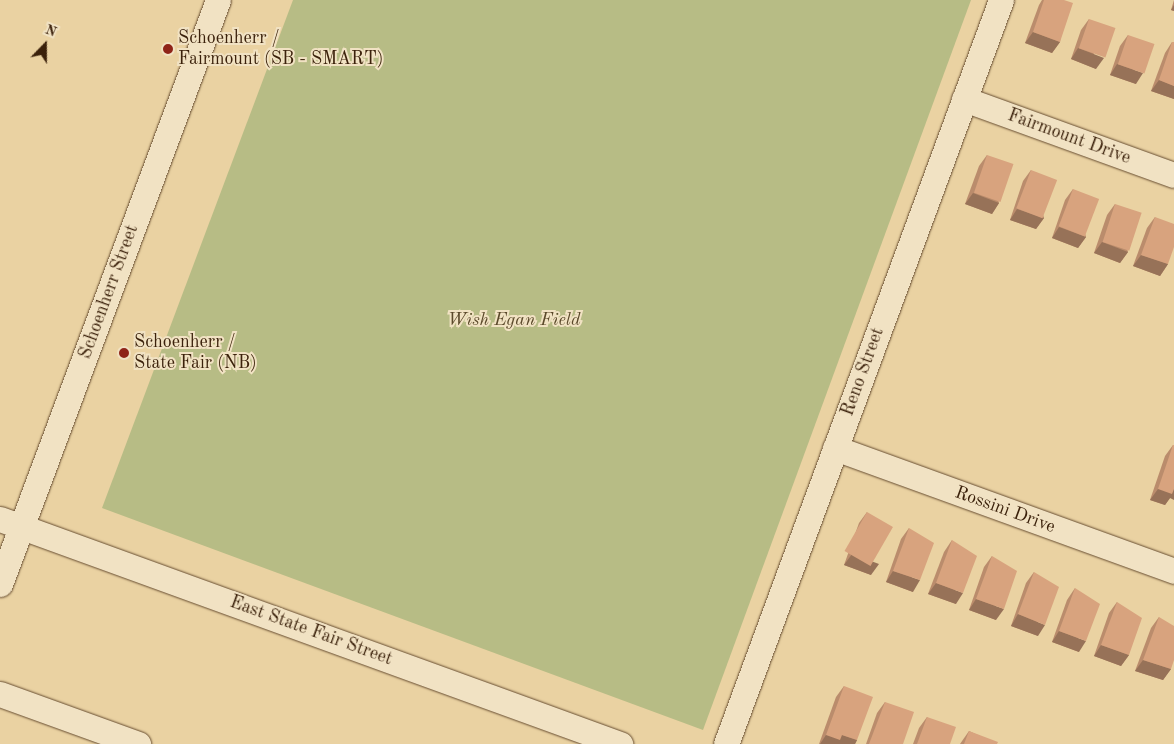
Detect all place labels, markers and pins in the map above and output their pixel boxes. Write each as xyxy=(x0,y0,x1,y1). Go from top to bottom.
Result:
place label: Schoenherr / Fairmount (SB - SMART) xyxy=(178,28,383,70)
marker: Schoenherr / Fairmount (SB - SMART) xyxy=(162,43,174,55)
place label: Schoenherr / State Fair (NB) xyxy=(134,332,257,374)
marker: Schoenherr / State Fair (NB) xyxy=(118,347,130,359)

